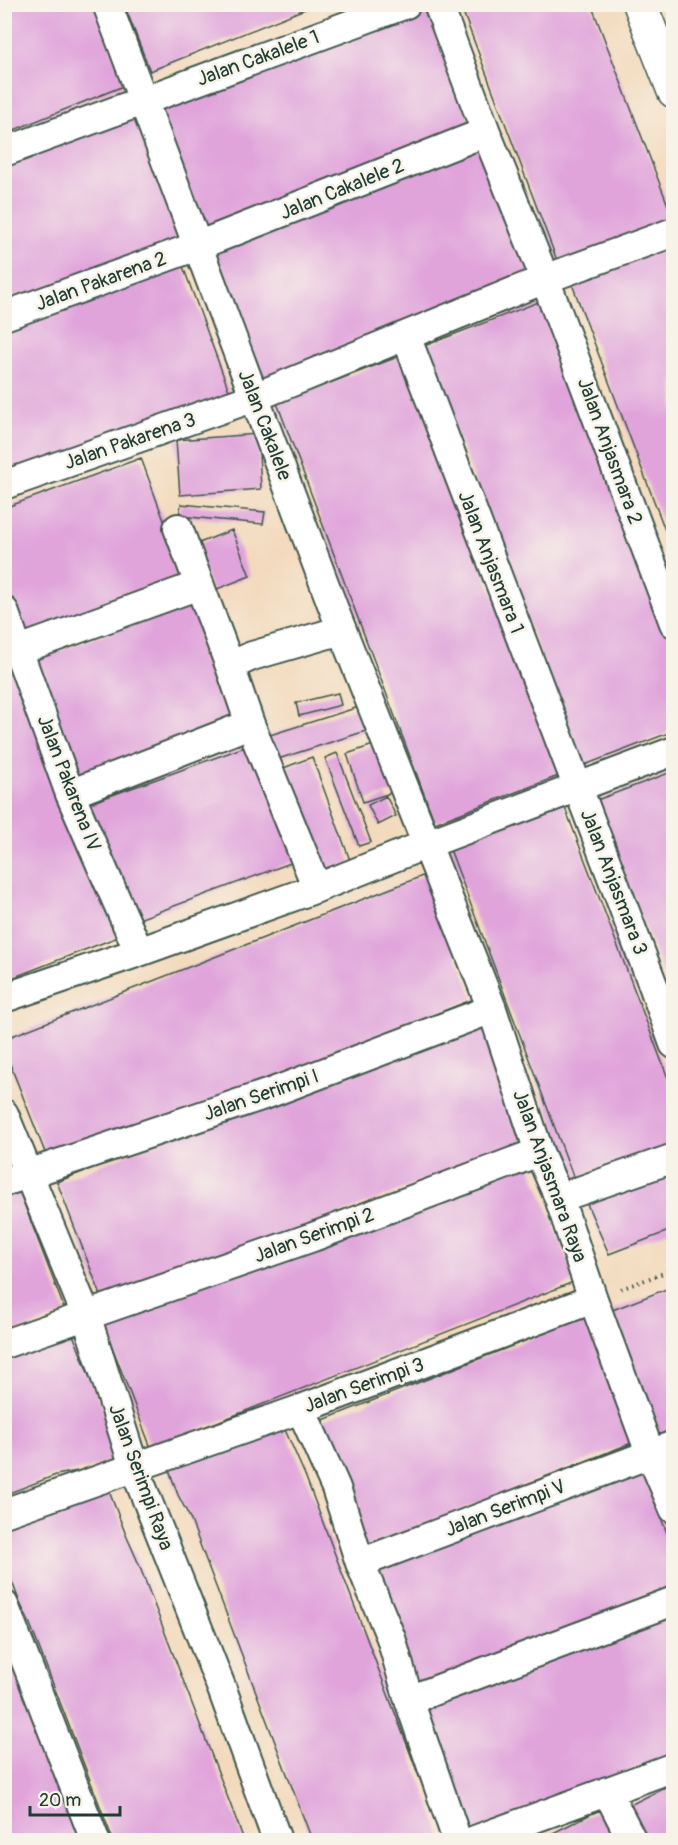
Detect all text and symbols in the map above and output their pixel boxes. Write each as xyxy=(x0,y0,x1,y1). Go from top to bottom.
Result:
street label: Jalan Cakalele 1 xyxy=(193,24,323,92)
street label: Jalan Cakalele 2 xyxy=(276,153,408,225)
street label: Jalan Pakarena 2 xyxy=(32,246,170,316)
street label: Jalan Cakalele xyxy=(232,366,298,484)
street label: Jalan Anjasmara 2 xyxy=(572,374,648,528)
street label: Jalan Pakarena 3 xyxy=(61,407,199,475)
street label: Jalan Anjasmara 1 xyxy=(452,487,530,637)
street label: Jalan Pakarena IV xyxy=(32,711,106,855)
street label: Jalan Anjasmara 3 xyxy=(575,806,653,958)
street label: Jalan Serimpi I xyxy=(200,1064,322,1126)
street label: Jalan Anjasmara Raya xyxy=(507,1086,593,1266)
street label: Jalan Serimpi 2 xyxy=(251,1202,377,1268)
street label: Jalan Serimpi 3 xyxy=(301,1352,427,1418)
street label: Jalan Serimpi Raya xyxy=(103,1401,179,1553)
street label: Jalan Serimpi V xyxy=(441,1474,569,1542)
scale bar xyxy=(30,1779,120,1817)
text: 20 m xyxy=(39,1789,81,1812)

